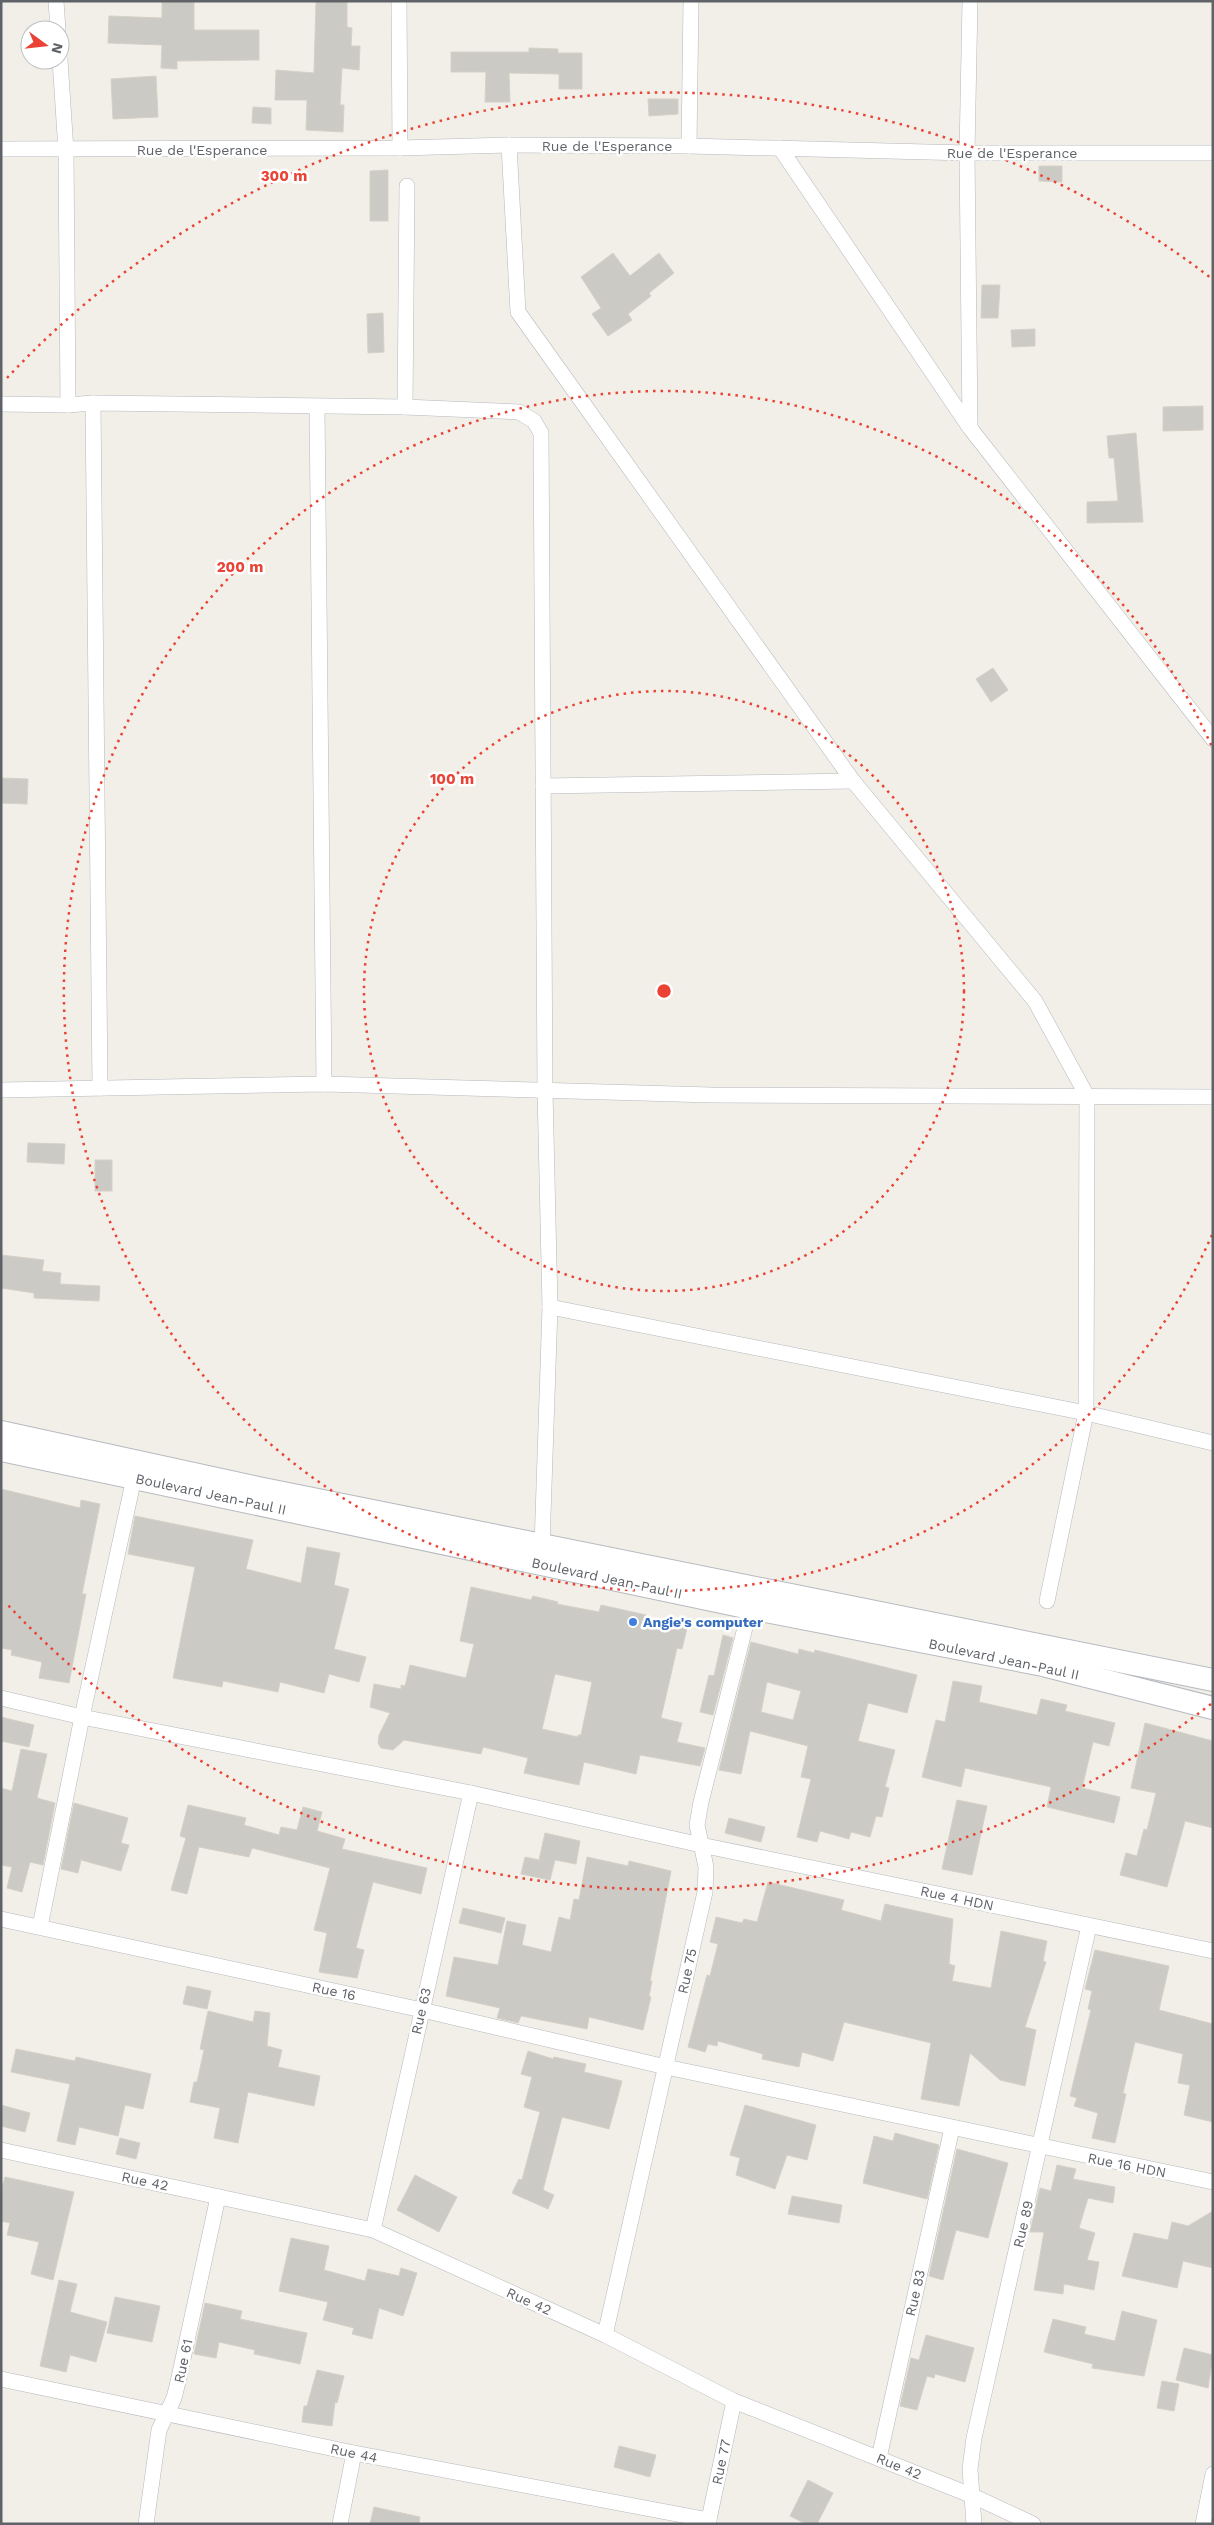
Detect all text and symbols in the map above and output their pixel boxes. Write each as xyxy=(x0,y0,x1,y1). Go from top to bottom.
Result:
north arrow xyxy=(20,20,70,70)
text: N xyxy=(48,41,67,55)
street label: Rue de l'Esperance xyxy=(542,138,672,154)
street label: Rue de l'Esperance xyxy=(137,142,267,158)
street label: Rue de l'Esperance xyxy=(947,145,1077,161)
text: 300 m xyxy=(261,167,307,185)
text: 200 m xyxy=(217,558,263,576)
text: 100 m xyxy=(430,770,474,788)
centre of rings xyxy=(655,982,673,1000)
street label: Boulevard Jean-Paul II xyxy=(134,1470,288,1518)
street label: Boulevard Jean-Paul II xyxy=(530,1554,684,1602)
place label: Angie's computer xyxy=(643,1614,763,1630)
marker: Angie's computer xyxy=(627,1616,639,1628)
street label: Boulevard Jean-Paul II xyxy=(927,1635,1081,1683)
street label: Rue 4 HDN xyxy=(919,1882,995,1914)
street label: Rue 75 xyxy=(674,1947,700,1995)
street label: Rue 16 xyxy=(311,1979,357,2003)
street label: Rue 63 xyxy=(408,1986,434,2036)
street label: Rue 16 HDN xyxy=(1086,2150,1168,2180)
street label: Rue 42 xyxy=(120,2168,170,2194)
street label: Rue 89 xyxy=(1010,2199,1036,2249)
street label: Rue 83 xyxy=(902,2268,928,2318)
street label: Rue 42 xyxy=(504,2284,554,2318)
street label: Rue 61 xyxy=(171,2338,195,2384)
street label: Rue 77 xyxy=(708,2438,734,2486)
street label: Rue 44 xyxy=(329,2440,379,2466)
street label: Rue 42 xyxy=(874,2450,924,2482)

